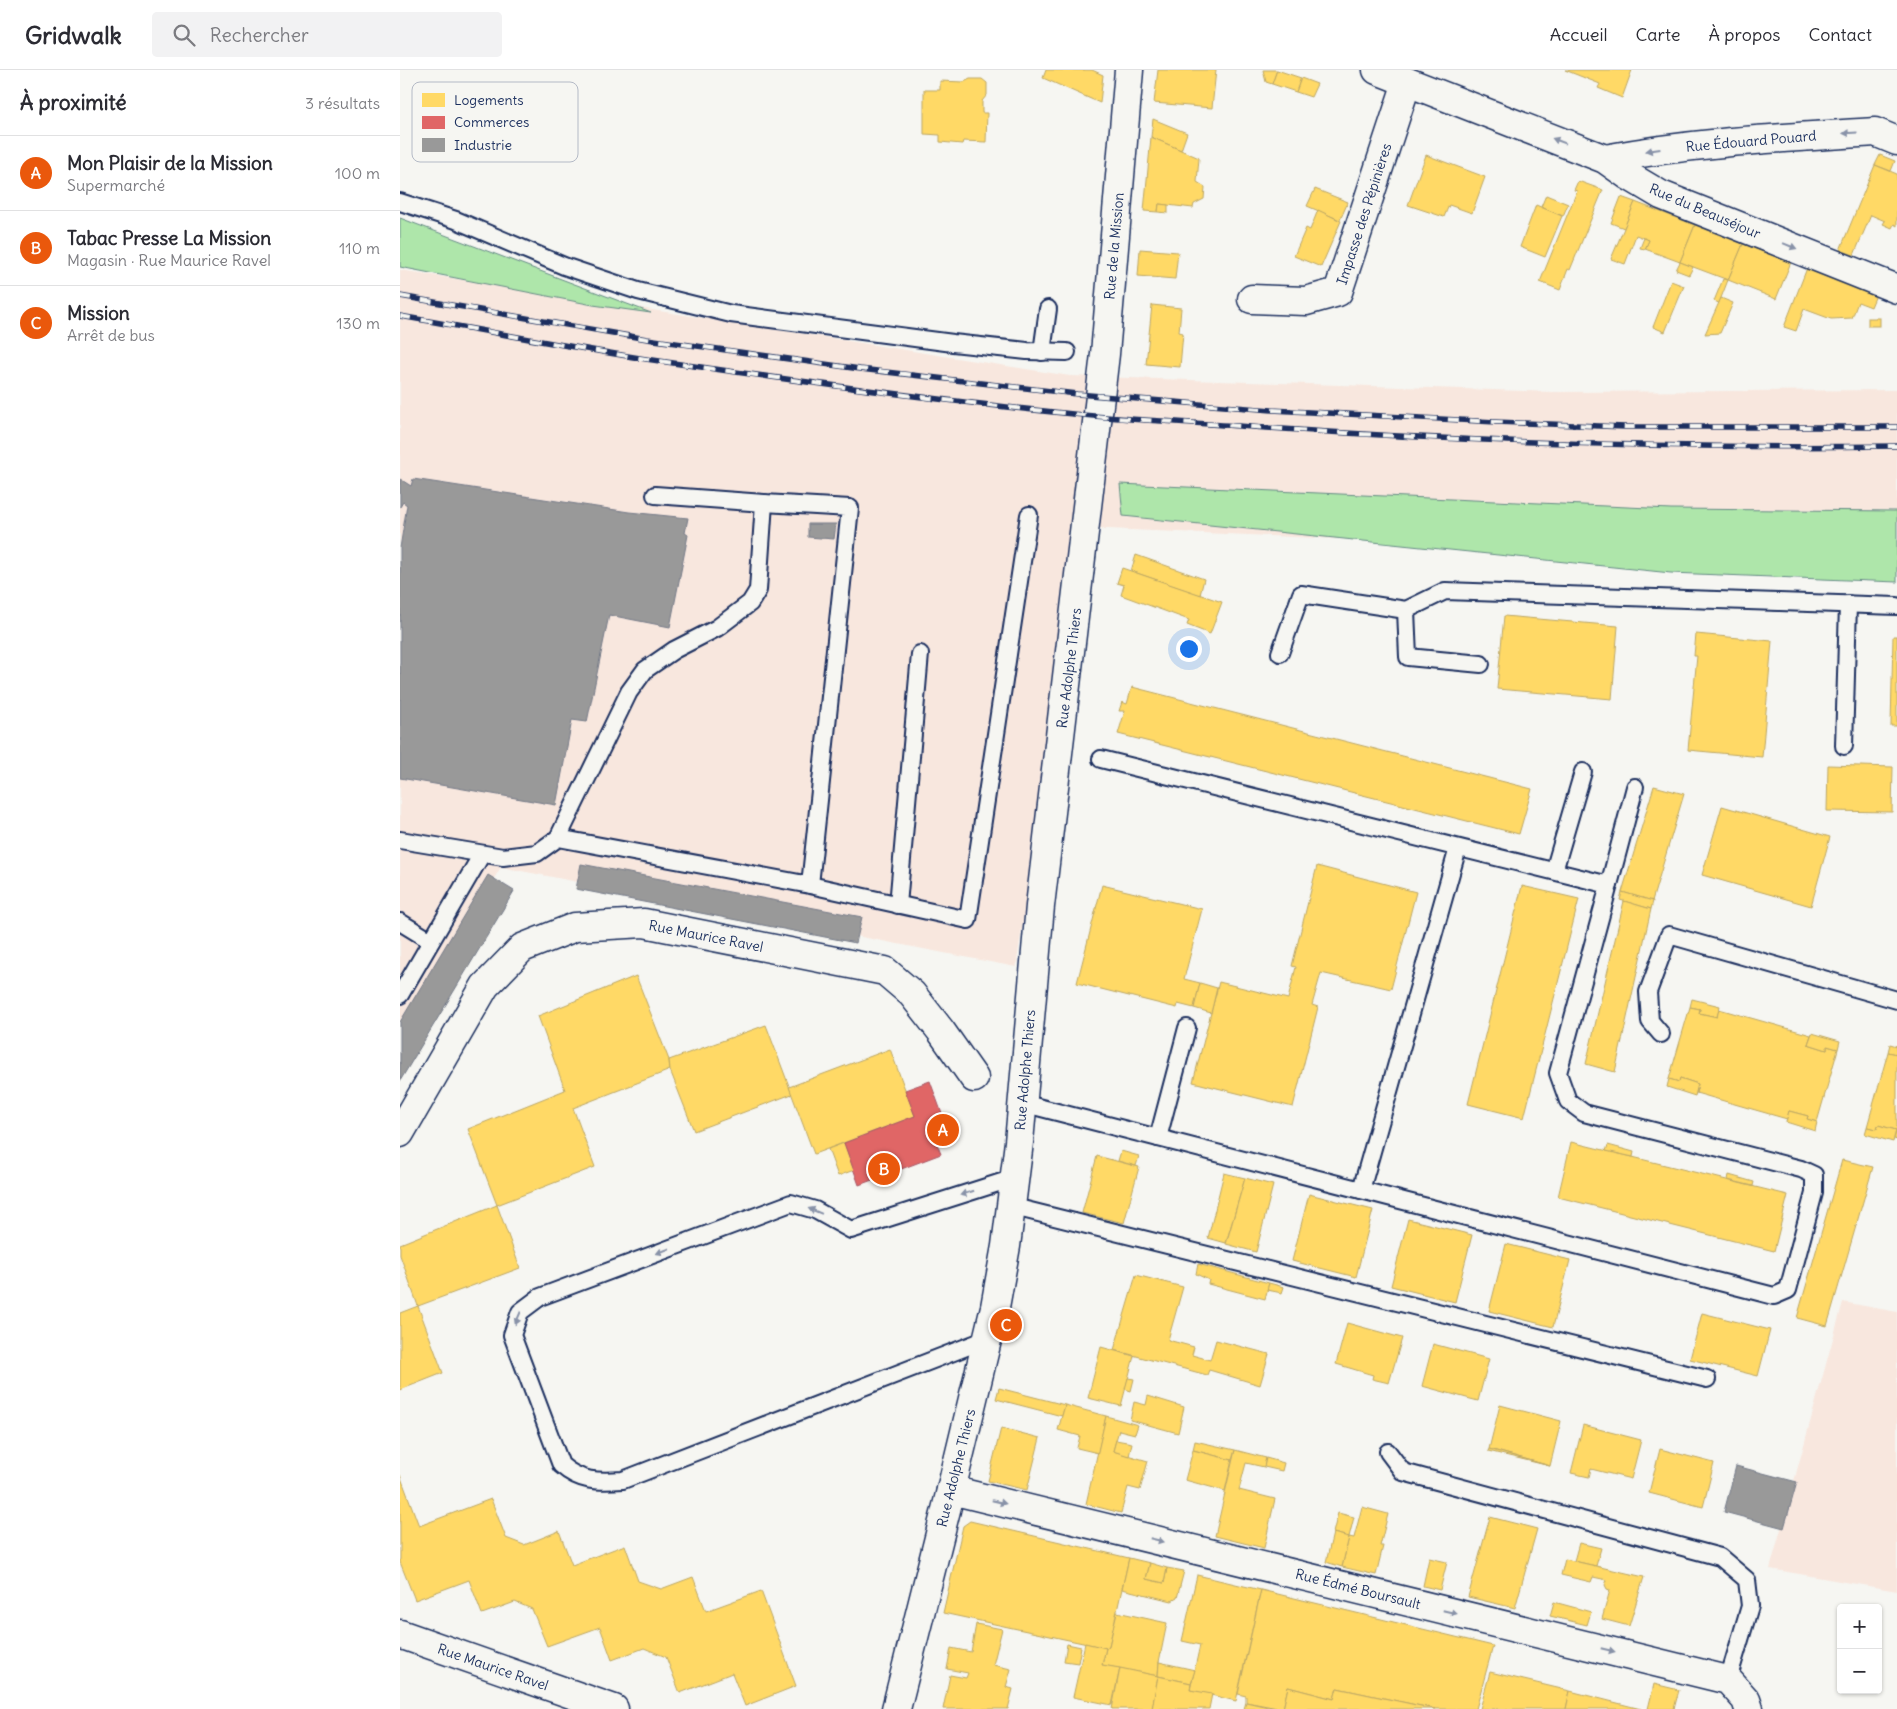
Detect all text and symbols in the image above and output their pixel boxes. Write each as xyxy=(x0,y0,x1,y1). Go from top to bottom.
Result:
search box xyxy=(152,12,502,57)
text: Gridwalk xyxy=(25,20,122,50)
icon: search xyxy=(170,21,198,49)
text: Rechercher xyxy=(210,23,309,47)
text: Accueil xyxy=(1550,23,1608,46)
text: Carte xyxy=(1636,23,1681,46)
text: À propos xyxy=(1709,23,1780,46)
text: Contact xyxy=(1808,23,1872,46)
legend xyxy=(412,82,578,162)
text: À proximité xyxy=(20,89,127,116)
text: Logements xyxy=(454,91,524,109)
text: 3 résultats xyxy=(305,93,380,113)
text: Commerces xyxy=(454,113,529,131)
street label: Rue Édouard Pouard xyxy=(1685,126,1817,156)
one-way arrow xyxy=(1842,130,1858,138)
text: Industrie xyxy=(454,136,512,154)
one-way arrow xyxy=(1552,137,1567,144)
street label: Impasse des Pépinières xyxy=(1333,141,1395,287)
one-way arrow xyxy=(1645,146,1661,154)
text: Mon Plaisir de la Mission xyxy=(67,151,273,175)
text: A xyxy=(31,163,41,183)
text: 100 m xyxy=(335,163,380,183)
text: Supermarché xyxy=(67,175,165,195)
street label: Rue du Beauséjour xyxy=(1647,179,1764,243)
street label: Rue de la Mission xyxy=(1100,192,1128,300)
text: Tabac Presse La Mission xyxy=(67,226,271,250)
text: B xyxy=(31,238,41,258)
text: 110 m xyxy=(339,238,380,258)
one-way arrow xyxy=(1783,243,1797,251)
text: Magasin · Rue Maurice Ravel xyxy=(67,250,271,270)
text: Mission xyxy=(67,301,130,325)
text: C xyxy=(31,313,41,333)
text: 130 m xyxy=(336,313,380,333)
text: Arrêt de bus xyxy=(67,325,155,345)
street label: Rue Adolphe Thiers xyxy=(1053,607,1085,729)
your location xyxy=(1176,636,1202,662)
street label: Rue Maurice Ravel xyxy=(647,916,765,956)
street label: Rue Adolphe Thiers xyxy=(1011,1009,1039,1131)
pin: A xyxy=(927,1111,959,1149)
pin: B xyxy=(868,1150,900,1188)
one-way arrow xyxy=(960,1189,975,1197)
one-way arrow xyxy=(807,1207,822,1215)
one-way arrow xyxy=(655,1248,670,1255)
pin: C xyxy=(990,1306,1022,1344)
one-way arrow xyxy=(514,1311,522,1326)
street label: Rue Adolphe Thiers xyxy=(933,1407,979,1529)
one-way arrow xyxy=(991,1498,1006,1506)
one-way arrow xyxy=(1149,1536,1164,1544)
street label: Rue Édmé Boursault xyxy=(1293,1565,1423,1613)
map controls xyxy=(1837,1604,1882,1694)
button: + xyxy=(1837,1604,1882,1649)
one-way arrow xyxy=(1443,1608,1458,1616)
street label: Rue Maurice Ravel xyxy=(435,1640,551,1694)
one-way arrow xyxy=(1601,1646,1616,1654)
button: − xyxy=(1837,1649,1882,1694)

